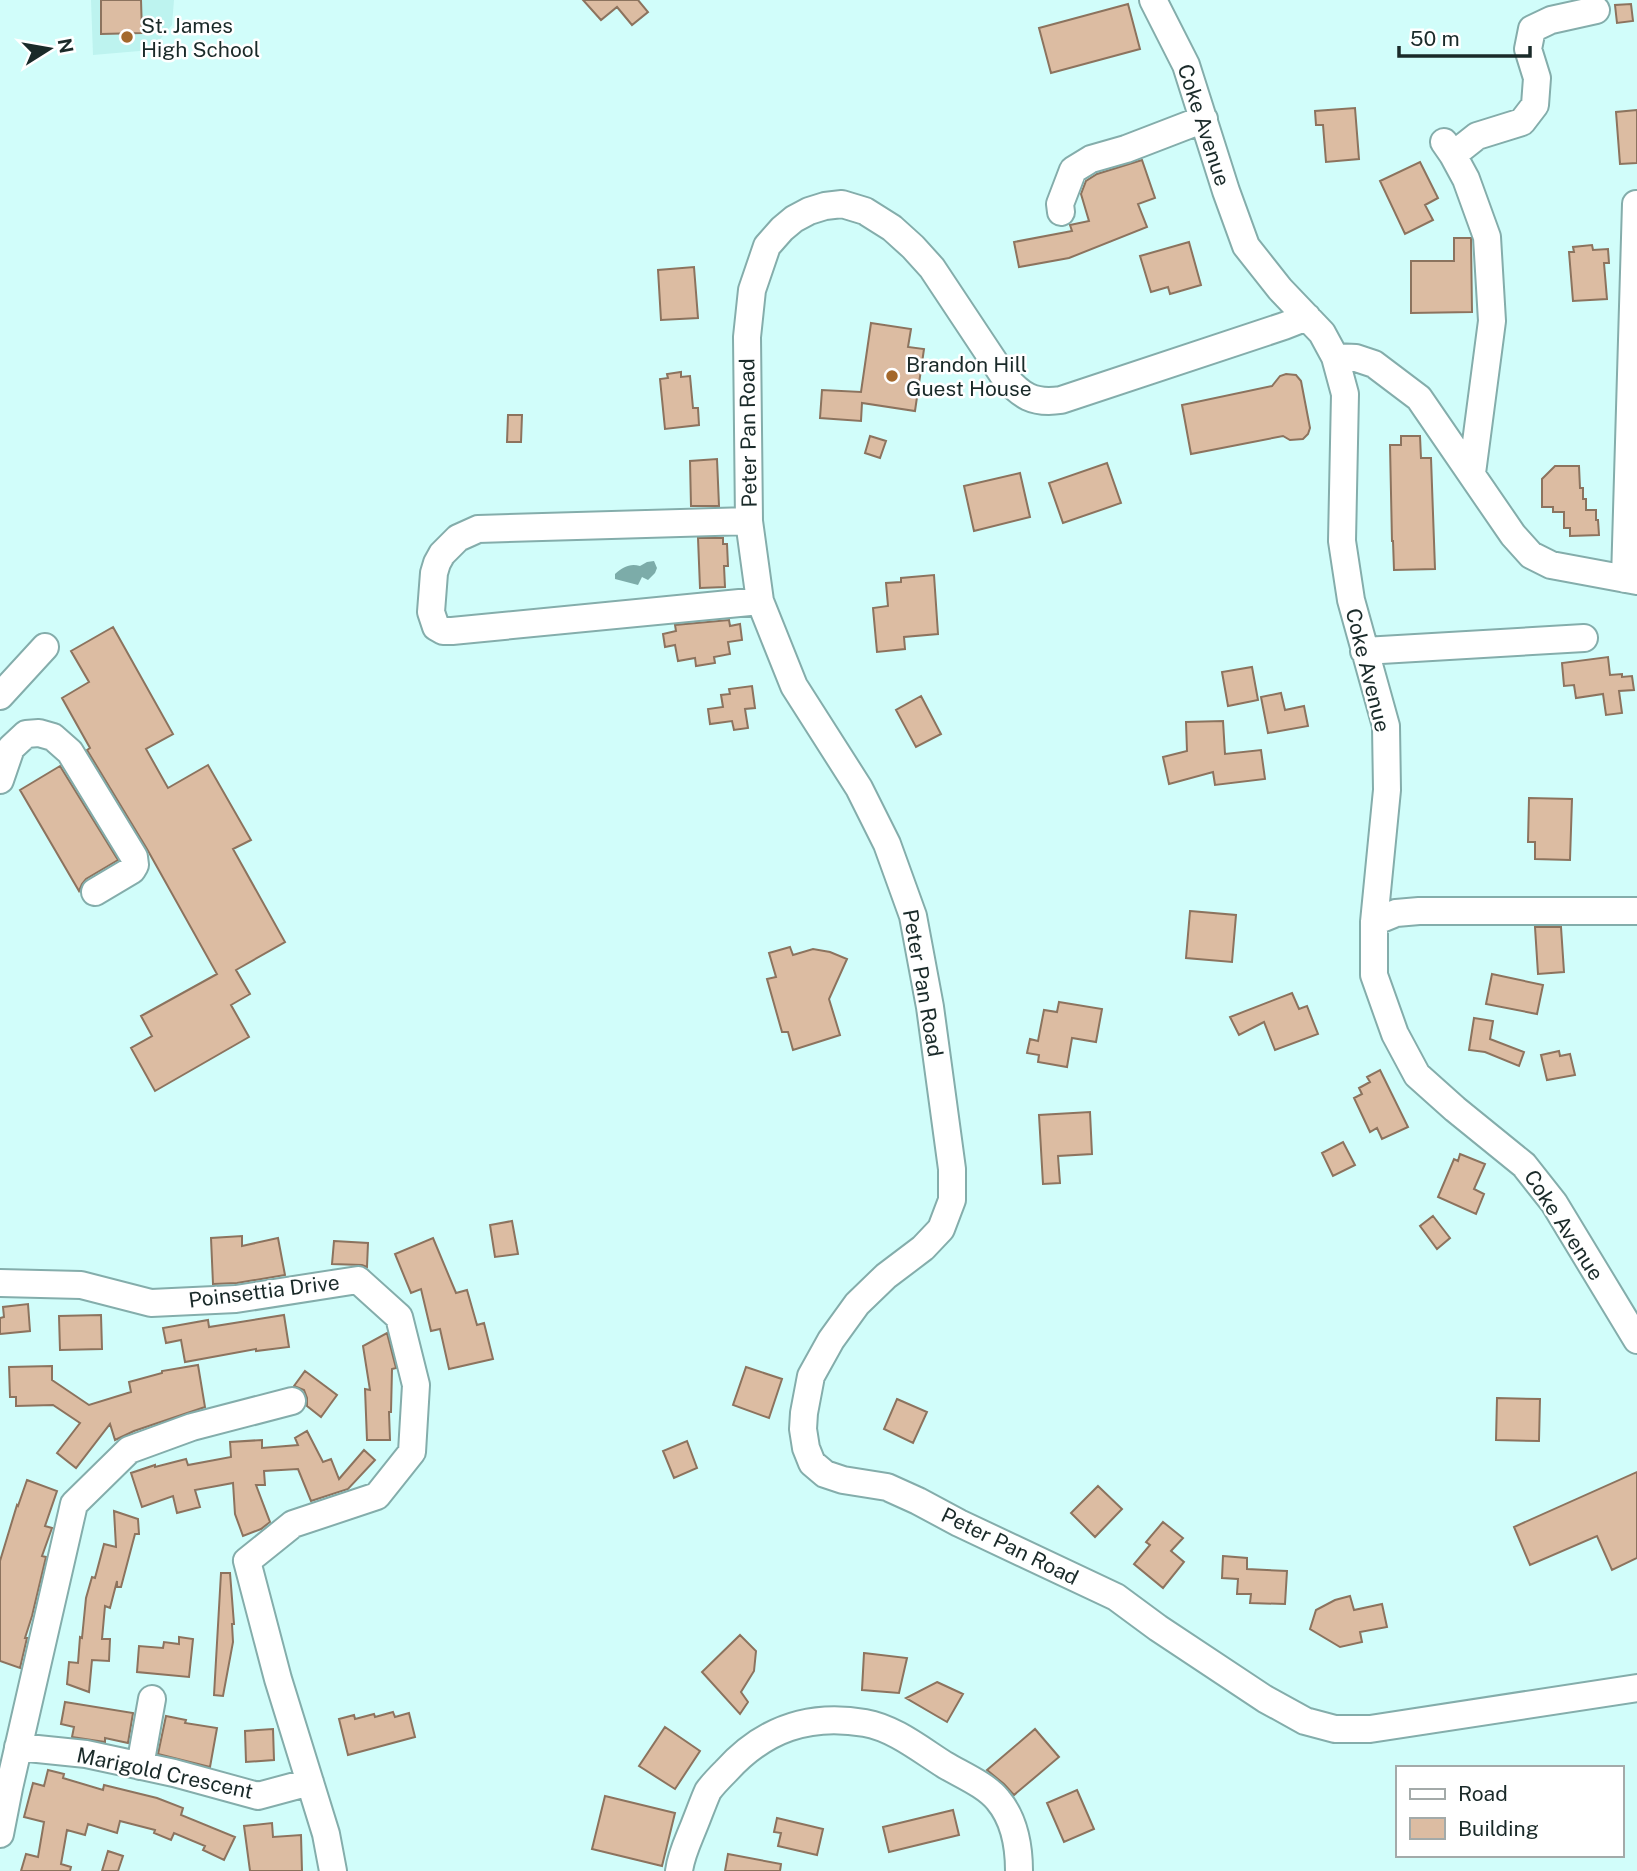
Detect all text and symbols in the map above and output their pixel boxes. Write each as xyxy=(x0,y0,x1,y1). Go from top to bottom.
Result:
place label: St. James High School xyxy=(141,13,260,62)
north arrow xyxy=(14,14,84,84)
scale bar xyxy=(1399,14,1530,58)
text: 50 m xyxy=(1410,26,1460,51)
marker: St. James High School xyxy=(119,29,135,45)
text: N xyxy=(53,36,78,55)
street label: Coke Avenue xyxy=(1173,61,1235,189)
place label: Brandon Hill Guest House xyxy=(906,352,1032,401)
street label: Peter Pan Road xyxy=(734,358,762,508)
marker: Brandon Hill Guest House xyxy=(884,368,900,384)
street label: Coke Avenue xyxy=(1341,606,1395,734)
street label: Peter Pan Road xyxy=(898,907,948,1059)
street label: Coke Avenue xyxy=(1519,1165,1609,1285)
street label: Poinsettia Drive xyxy=(187,1269,341,1313)
street label: Peter Pan Road xyxy=(937,1502,1083,1590)
street label: Marigold Crescent xyxy=(75,1742,255,1804)
legend xyxy=(1396,1766,1623,1857)
text: Road xyxy=(1458,1781,1508,1806)
text: Building xyxy=(1458,1816,1539,1841)

